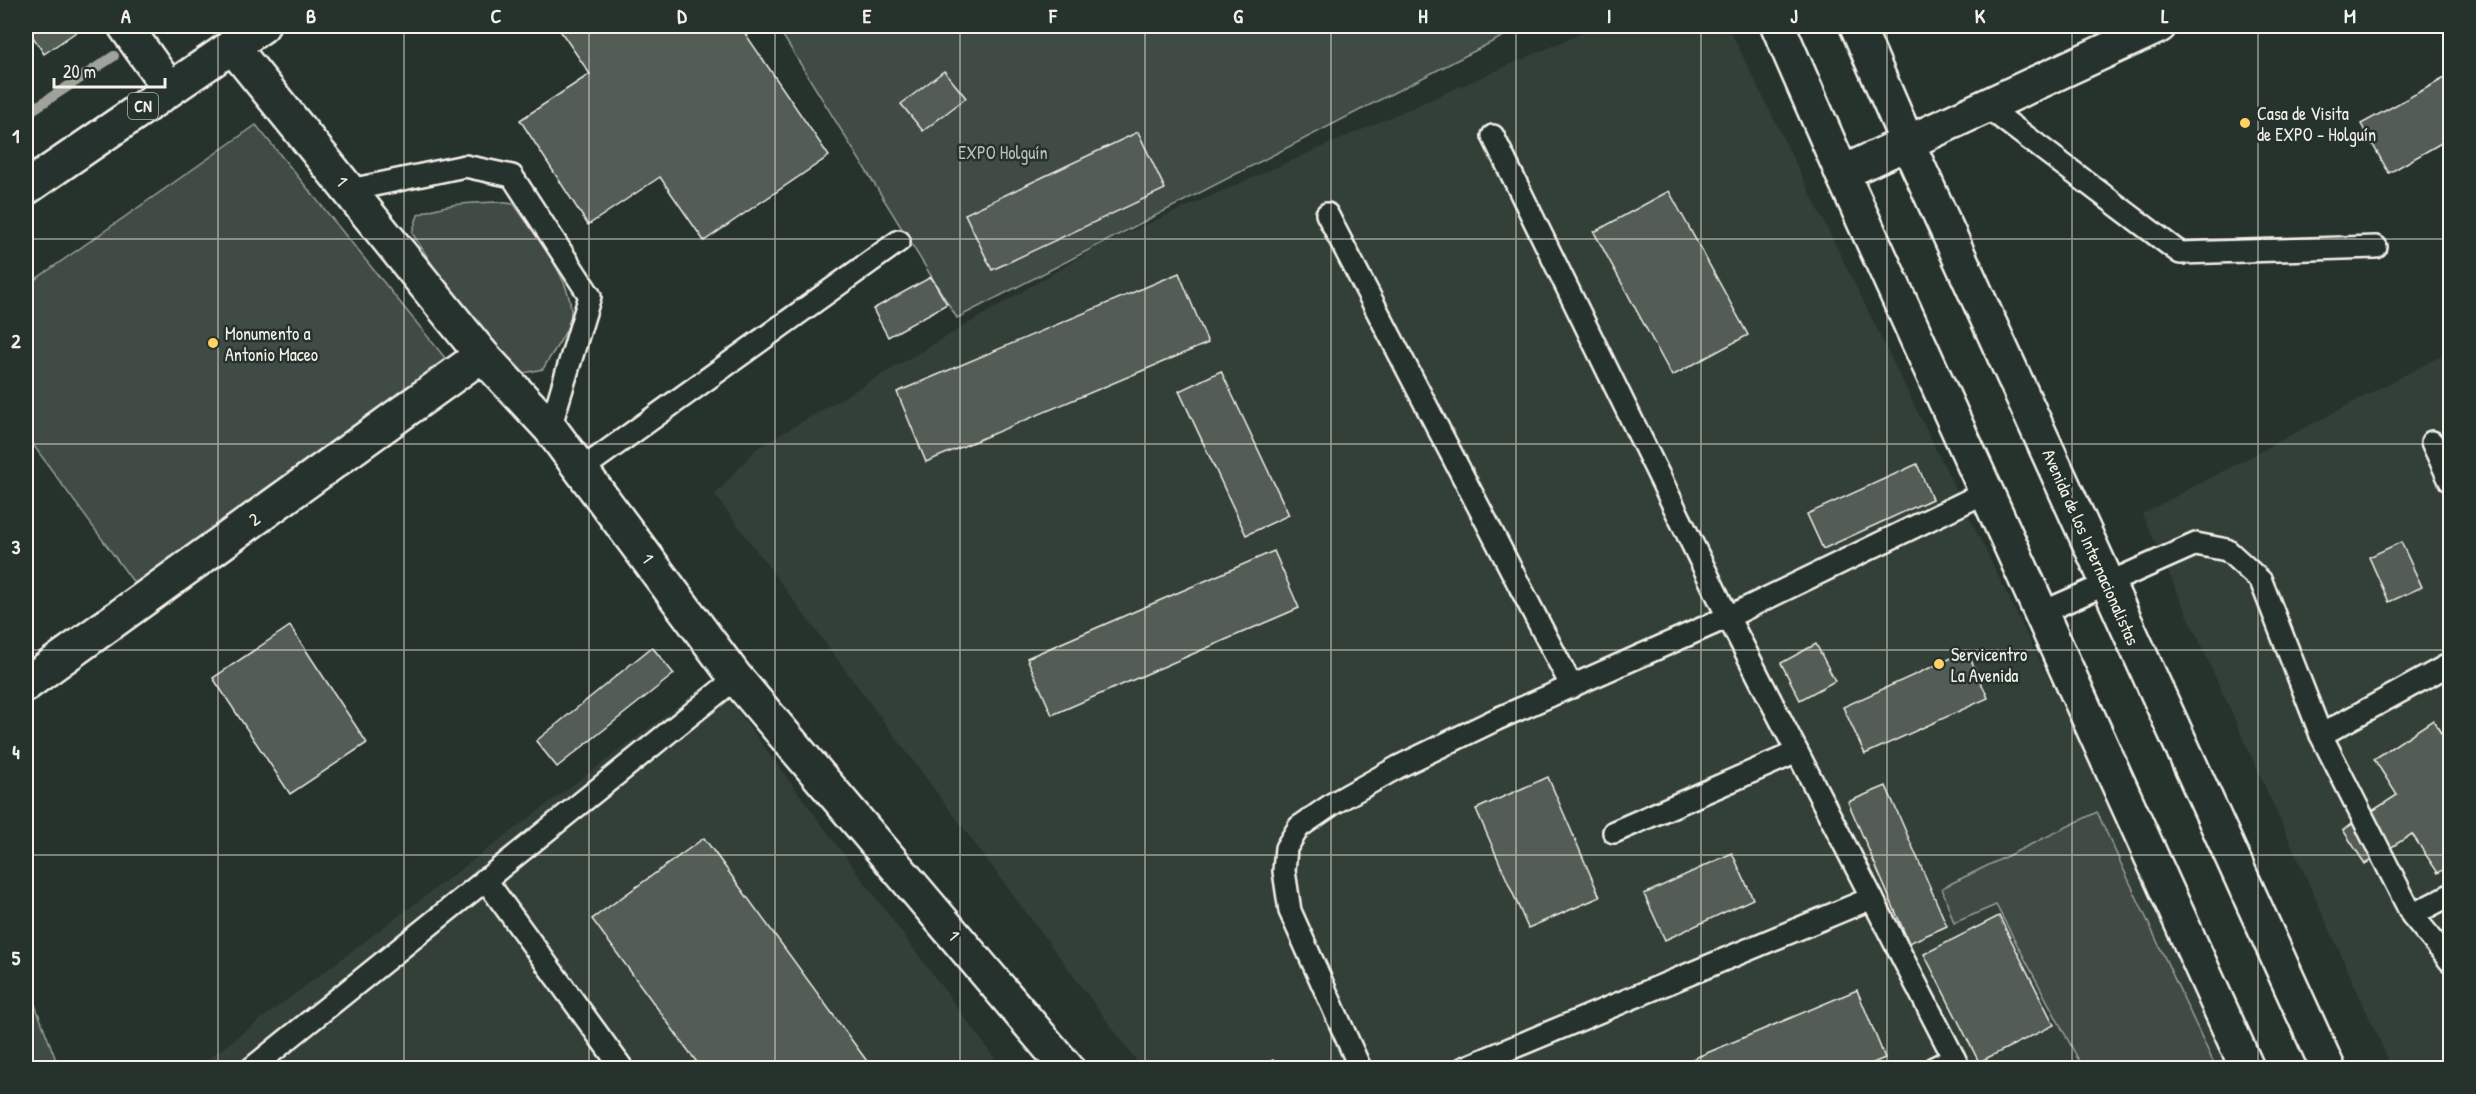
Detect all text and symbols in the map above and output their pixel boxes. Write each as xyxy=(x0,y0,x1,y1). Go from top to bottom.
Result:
text: A xyxy=(121,2,131,29)
text: B xyxy=(306,2,316,29)
text: C xyxy=(491,2,502,29)
text: D xyxy=(677,2,687,29)
text: E xyxy=(863,2,872,29)
text: F xyxy=(1048,2,1058,29)
text: G xyxy=(1233,2,1243,29)
text: H xyxy=(1418,2,1428,29)
text: I xyxy=(1607,2,1611,29)
text: J xyxy=(1790,2,1798,29)
text: K xyxy=(1975,2,1986,29)
text: L xyxy=(2161,2,2169,29)
text: M xyxy=(2344,2,2356,29)
scale bar xyxy=(54,51,165,89)
text: 20 m xyxy=(63,59,96,84)
road number: CN xyxy=(128,93,158,119)
place label: Casa de Visita de EXPO - Holguín xyxy=(2257,101,2376,147)
marker: Casa de Visita de EXPO - Holguín xyxy=(2238,116,2252,130)
text: 1 xyxy=(12,122,20,149)
park label: EXPO Holguín xyxy=(958,140,1048,165)
street label: 1 xyxy=(330,171,354,191)
place label: Monumento a Antonio Maceo xyxy=(225,321,318,367)
text: 2 xyxy=(11,327,21,354)
marker: Monumento a Antonio Maceo xyxy=(206,336,220,350)
street label: Avenida de los Internacionalistas xyxy=(2036,445,2146,649)
street label: 2 xyxy=(243,506,265,532)
text: 3 xyxy=(12,533,21,560)
street label: 1 xyxy=(636,548,660,568)
place label: Servicentro La Avenida xyxy=(1951,642,2027,688)
marker: Servicentro La Avenida xyxy=(1932,657,1946,671)
text: 4 xyxy=(12,738,20,765)
street label: 1 xyxy=(942,924,966,946)
text: 5 xyxy=(12,944,21,971)

